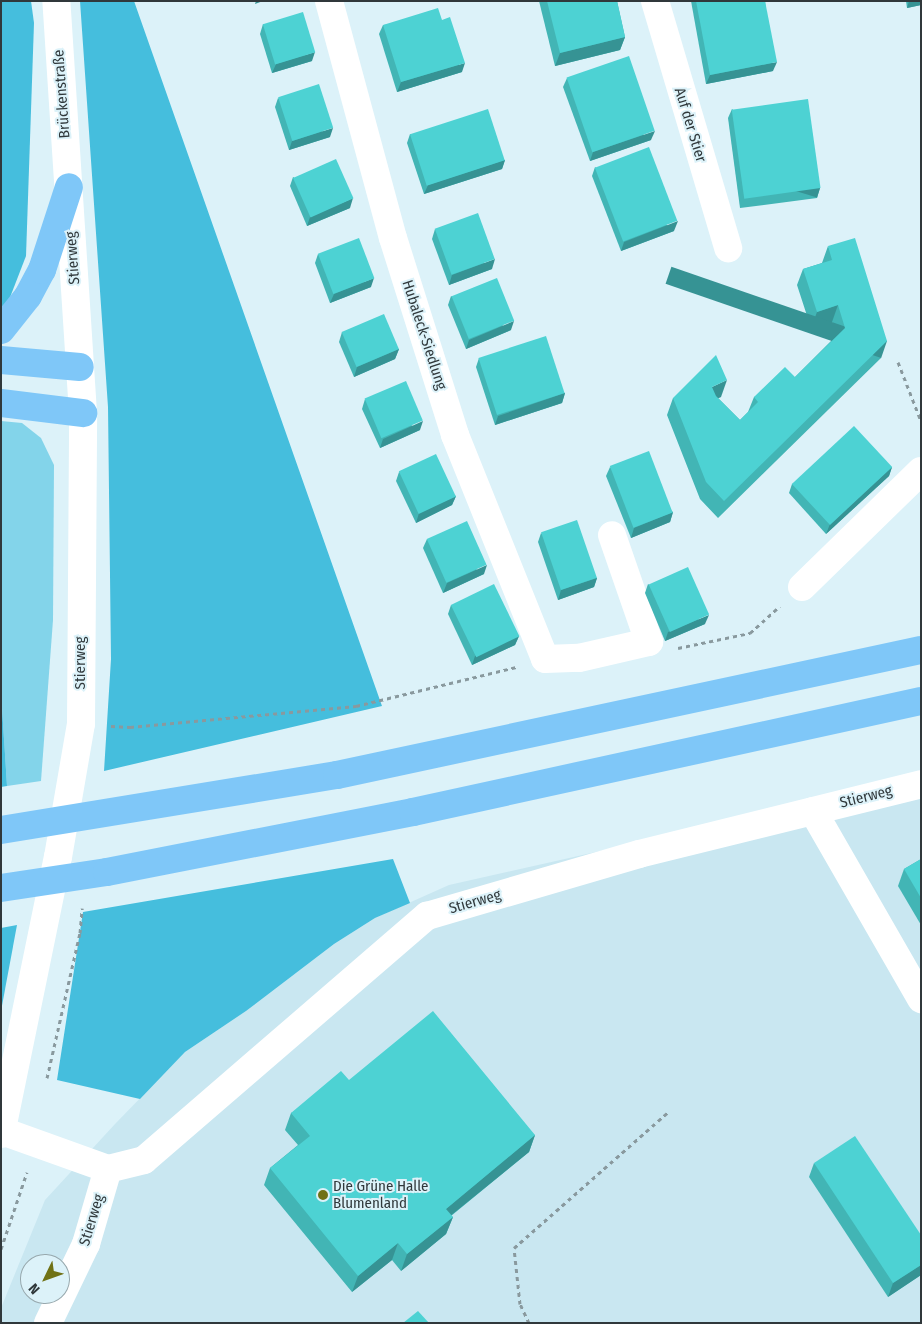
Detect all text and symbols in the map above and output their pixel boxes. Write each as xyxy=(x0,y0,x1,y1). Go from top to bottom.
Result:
street label: Brückenstraße xyxy=(50,49,74,139)
street label: Auf der Stier xyxy=(670,86,710,164)
street label: Stierweg xyxy=(62,231,84,285)
street label: Hubaleck-Siedlung xyxy=(398,278,450,392)
street label: Stierweg xyxy=(72,636,90,690)
street label: Stierweg xyxy=(838,782,894,812)
street label: Stierweg xyxy=(447,886,503,918)
place label: Die Grüne Halle Blumenland xyxy=(333,1177,428,1212)
marker: Die Grüne Halle Blumenland xyxy=(317,1189,329,1201)
street label: Stierweg xyxy=(76,1192,108,1248)
north arrow xyxy=(20,1254,70,1304)
text: N xyxy=(25,1280,43,1298)

